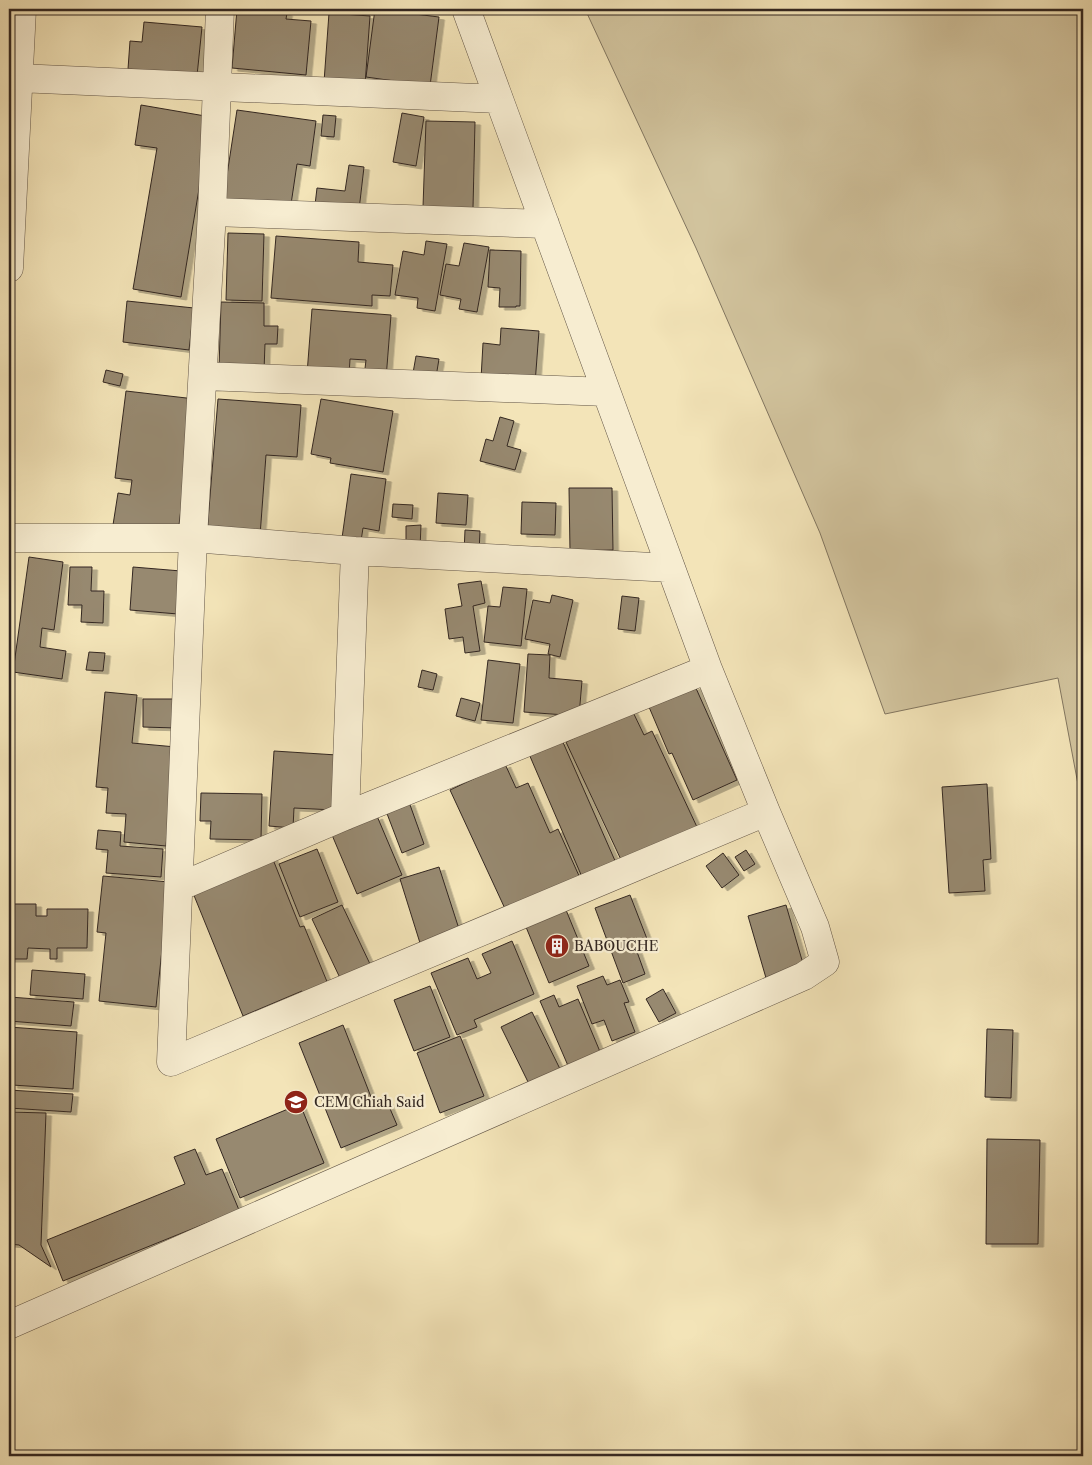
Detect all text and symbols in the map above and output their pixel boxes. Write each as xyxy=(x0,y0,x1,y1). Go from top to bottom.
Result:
building icon: BABOUCHE xyxy=(544,933,570,959)
place label: BABOUCHE xyxy=(574,937,658,955)
school or university icon: CEM Chiah Said xyxy=(283,1089,309,1115)
place label: CEM Chiah Said xyxy=(314,1093,425,1111)

